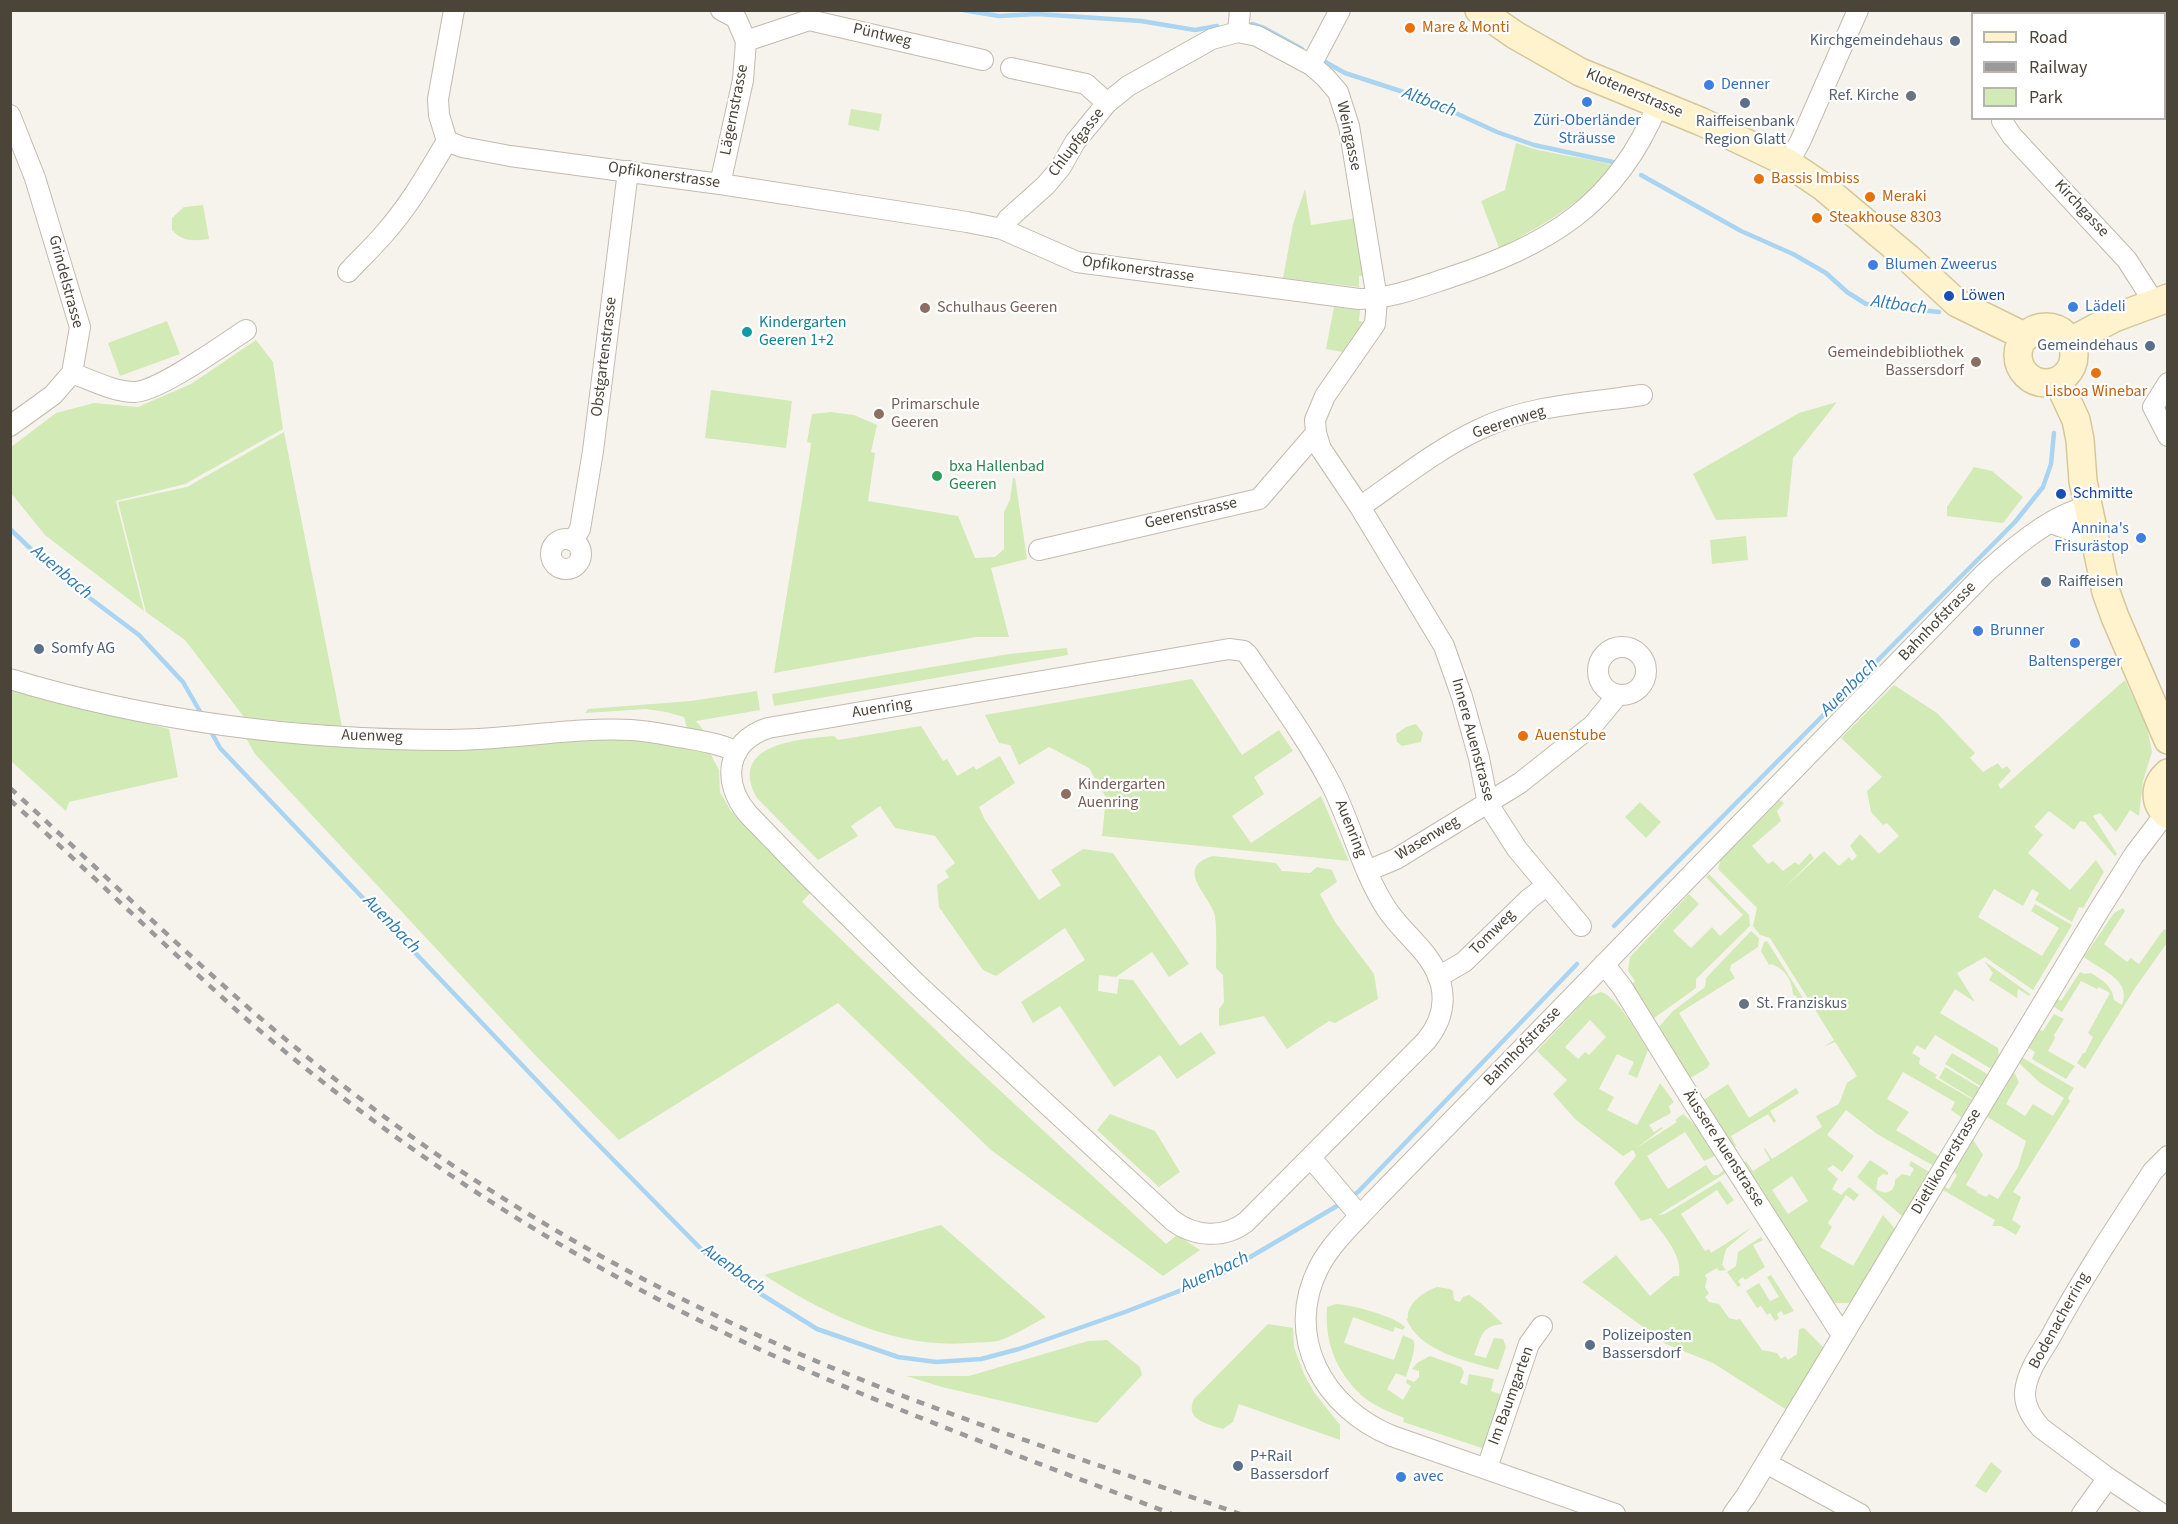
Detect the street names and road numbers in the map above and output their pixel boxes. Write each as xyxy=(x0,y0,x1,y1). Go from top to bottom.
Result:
street label: Püntweg xyxy=(851,20,913,52)
street label: Lägernstrasse xyxy=(717,63,753,157)
street label: Klotenerstrasse xyxy=(1583,65,1685,123)
street label: Weingasse xyxy=(1331,100,1365,172)
street label: Chlupfgasse xyxy=(1045,105,1109,181)
street label: Opfikonerstrasse xyxy=(607,159,721,193)
street label: Kirchgasse xyxy=(2049,176,2113,242)
street label: Grindelstrasse xyxy=(43,233,87,331)
street label: Opfikonerstrasse xyxy=(1081,253,1195,287)
street label: Obstgartenstrasse xyxy=(588,296,622,418)
street label: Geerenweg xyxy=(1470,402,1548,444)
street label: Geerenstrasse xyxy=(1143,494,1239,534)
street label: Bahnhofstrasse xyxy=(1895,578,1981,666)
street label: Innere Auenstrasse xyxy=(1446,676,1498,804)
street label: Auenring xyxy=(851,695,913,723)
street label: Auenweg xyxy=(341,726,403,748)
street label: Auenring xyxy=(1330,797,1370,861)
street label: Wasenweg xyxy=(1393,812,1463,866)
street label: Tomweg xyxy=(1466,906,1520,960)
street label: Bahnhofstrasse xyxy=(1480,1003,1566,1091)
street label: Äussere Auenstrasse xyxy=(1678,1087,1768,1211)
street label: Dietlikonerstrasse xyxy=(1908,1106,1986,1218)
street label: Bodenacherring xyxy=(2026,1269,2094,1373)
street label: Im Baumgarten xyxy=(1485,1344,1539,1448)

